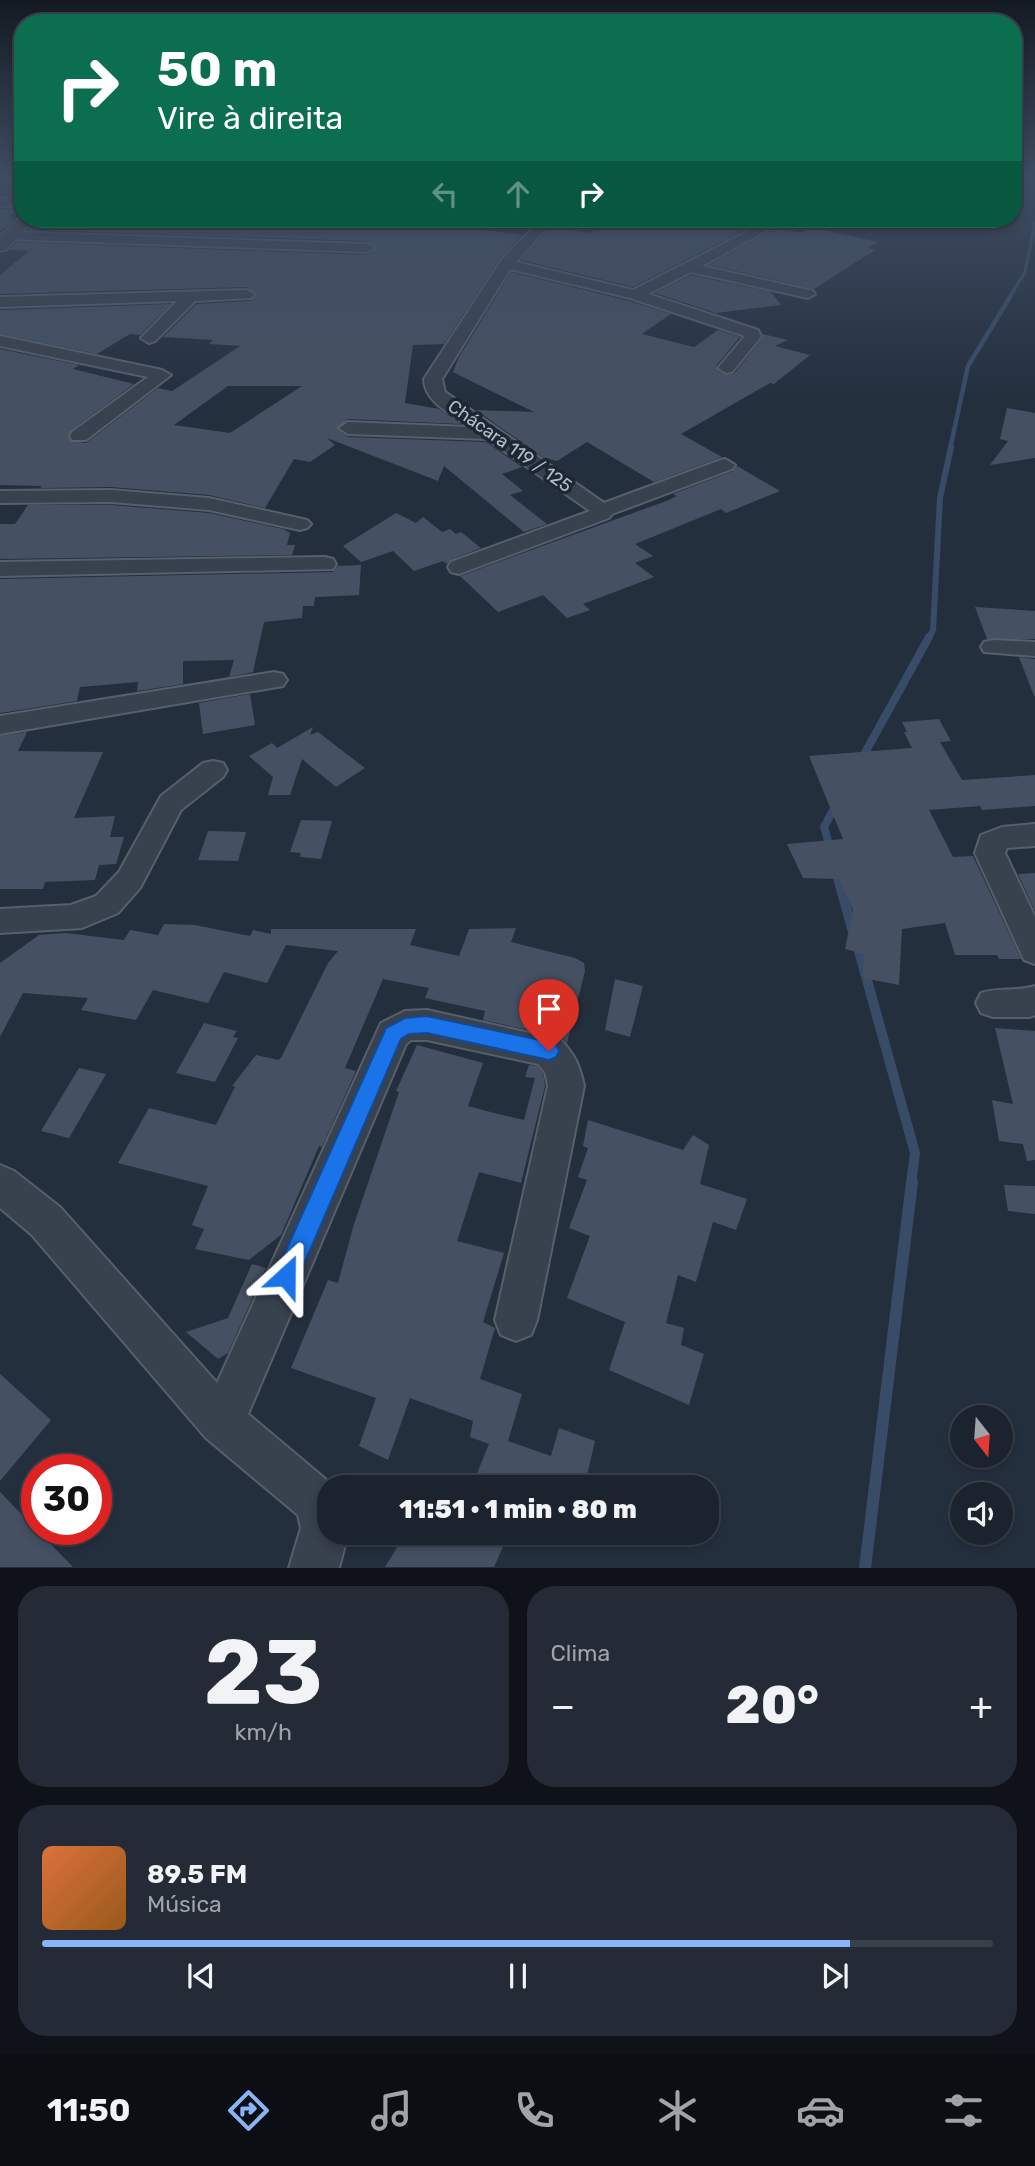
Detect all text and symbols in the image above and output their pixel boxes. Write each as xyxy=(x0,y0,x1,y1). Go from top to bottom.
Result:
text: 50 m xyxy=(157,40,277,98)
icon: right xyxy=(42,42,133,133)
text: Vire à direita xyxy=(157,99,343,137)
icon: left xyxy=(426,175,464,213)
icon: ahead xyxy=(499,175,537,213)
icon: right xyxy=(572,175,610,213)
street label: Chácara 119 / 125 xyxy=(444,395,576,497)
pin xyxy=(519,979,579,1051)
icon: arrive xyxy=(530,990,568,1028)
position arrow xyxy=(249,1239,323,1313)
north arrow xyxy=(950,1405,1013,1468)
map controls xyxy=(950,1405,1013,1545)
speed limit sign: 30 xyxy=(21,1454,112,1545)
button: sound xyxy=(950,1482,1013,1545)
text: 11:51 · 1 min · 80 m xyxy=(399,1494,637,1525)
text: 23 xyxy=(204,1618,323,1726)
text: Clima xyxy=(551,1639,610,1667)
text: 20° xyxy=(726,1674,819,1736)
text: − xyxy=(551,1683,575,1729)
text: + xyxy=(969,1683,993,1729)
text: km/h xyxy=(235,1718,292,1746)
text: 89.5 FM xyxy=(147,1859,247,1890)
text: Música xyxy=(147,1890,222,1918)
icon: previous xyxy=(182,1957,220,1995)
icon: pause xyxy=(499,1957,537,1995)
icon: next xyxy=(816,1957,854,1995)
icon: directions xyxy=(224,2086,273,2135)
icon: music xyxy=(367,2086,416,2135)
icon: phone xyxy=(510,2086,559,2135)
icon: climate xyxy=(653,2086,702,2135)
icon: car xyxy=(796,2086,845,2135)
icon: filters xyxy=(939,2086,988,2135)
text: 11:50 xyxy=(47,2091,131,2129)

